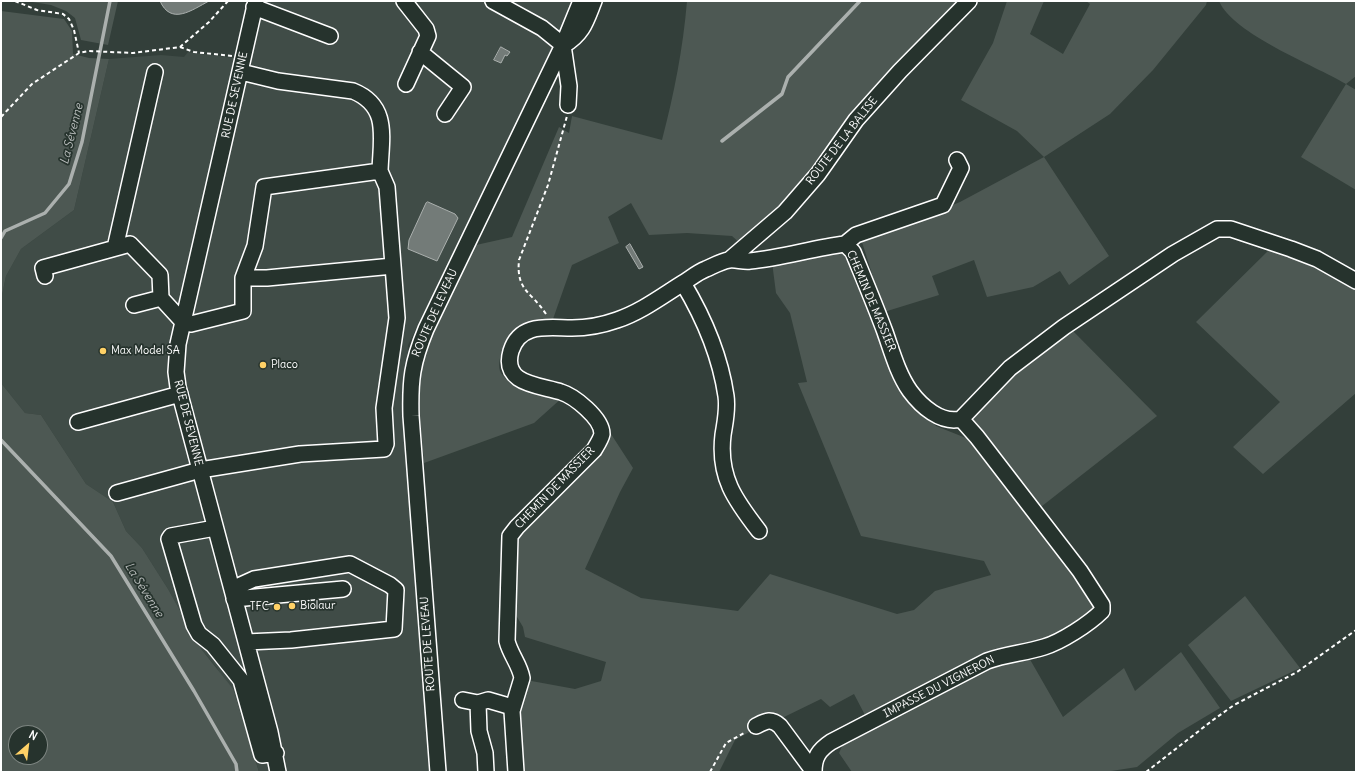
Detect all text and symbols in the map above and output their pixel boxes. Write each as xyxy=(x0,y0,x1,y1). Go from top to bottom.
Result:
street label: RUE DE SEVENNE xyxy=(219,51,251,139)
street label: ROUTE DE LA BALISE xyxy=(804,94,880,188)
water label: La Sévenne xyxy=(58,102,86,166)
street label: CHEMIN DE MASSIER xyxy=(844,248,898,354)
street label: ROUTE DE LEVEAU xyxy=(410,267,460,359)
place label: Max Model SA xyxy=(111,344,180,358)
marker: Max Model SA xyxy=(98,346,108,356)
place label: Placo xyxy=(271,358,298,372)
marker: Placo xyxy=(258,360,268,370)
street label: RUE DE SEVENNE xyxy=(171,379,205,467)
street label: CHEMIN DE MASSIER xyxy=(512,444,598,532)
water label: La Sévenne xyxy=(121,560,167,620)
street label: ROUTE DE LEVEAU xyxy=(418,596,438,692)
place label: Biolaur xyxy=(300,599,335,613)
place label: TFC xyxy=(250,600,269,614)
marker: Biolaur xyxy=(287,601,297,611)
marker: TFC xyxy=(272,602,282,612)
street label: IMPASSE DU VIGNERON xyxy=(881,653,997,721)
north arrow xyxy=(8,725,48,765)
text: N xyxy=(27,727,40,743)

